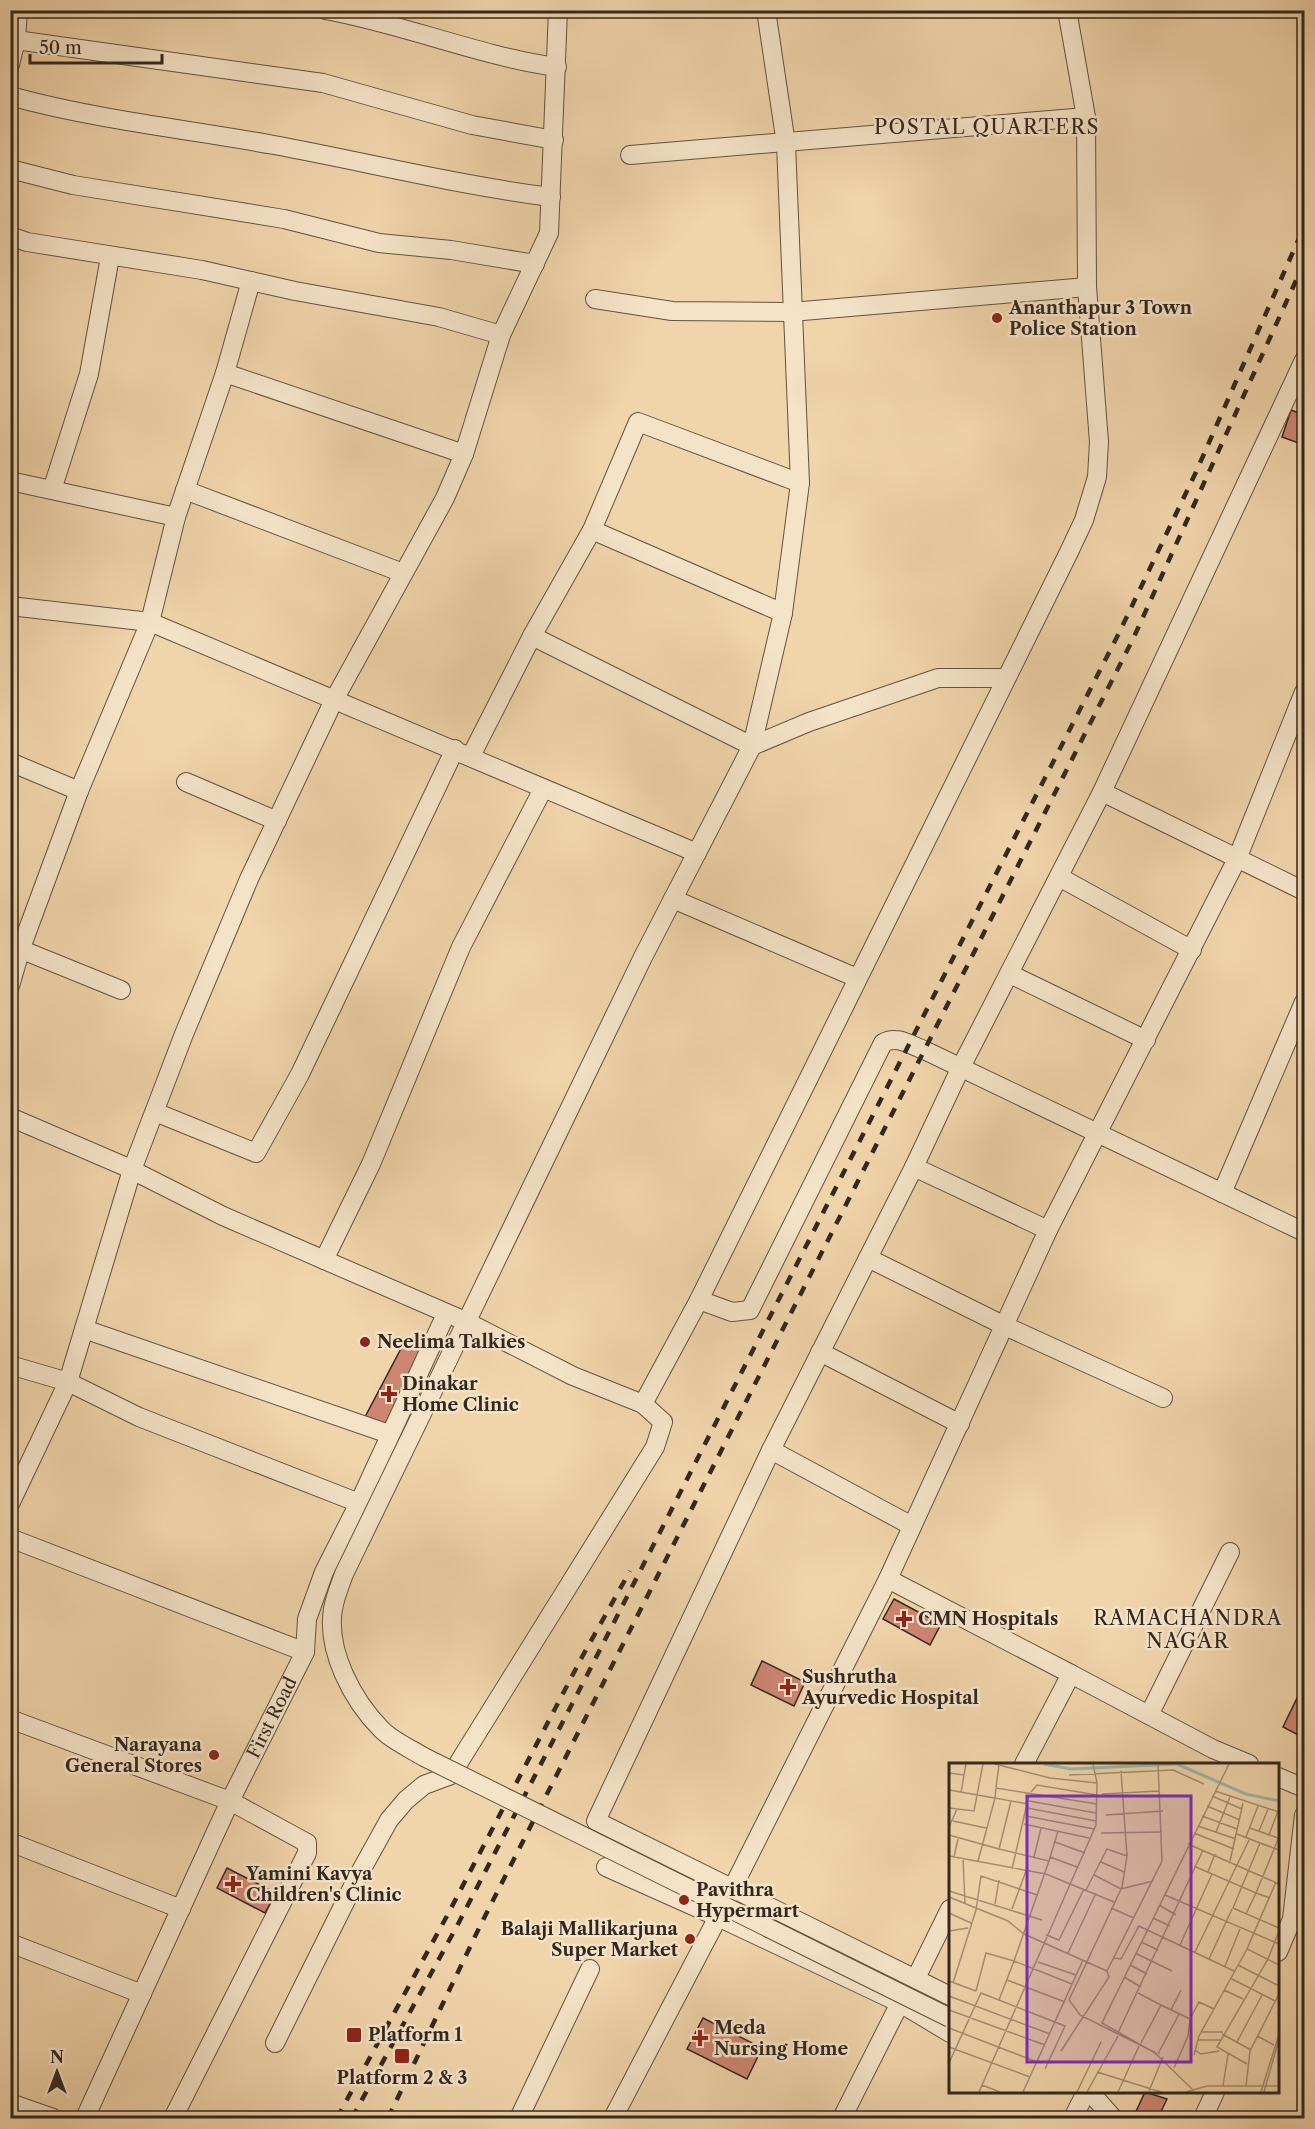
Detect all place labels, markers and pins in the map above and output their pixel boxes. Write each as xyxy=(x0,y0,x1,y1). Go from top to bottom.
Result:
place label: Ananthapur 3 Town Police Station xyxy=(1008,297,1193,340)
marker: Ananthapur 3 Town Police Station xyxy=(990,311,1004,325)
place label: Neelima Talkies xyxy=(377,1331,525,1353)
marker: Neelima Talkies xyxy=(358,1335,372,1349)
place label: Dinakar Home Clinic xyxy=(402,1373,519,1416)
marker: Dinakar Home Clinic xyxy=(380,1385,398,1403)
place label: CMN Hospitals xyxy=(918,1608,1058,1630)
marker: CMN Hospitals xyxy=(895,1610,913,1628)
place label: Sushrutha Ayurvedic Hospital xyxy=(801,1666,979,1709)
marker: Sushrutha Ayurvedic Hospital xyxy=(779,1678,797,1696)
place label: Narayana General Stores xyxy=(65,1734,203,1777)
marker: Narayana General Stores xyxy=(207,1748,221,1762)
place label: Yamini Kavya Children's Clinic xyxy=(245,1863,402,1906)
marker: Yamini Kavya Children's Clinic xyxy=(224,1875,242,1893)
place label: Pavithra Hypermart xyxy=(696,1879,800,1922)
marker: Pavithra Hypermart xyxy=(677,1893,691,1907)
place label: Balaji Mallikarjuna Super Market xyxy=(501,1918,679,1961)
marker: Balaji Mallikarjuna Super Market xyxy=(683,1932,697,1946)
place label: Meda Nursing Home xyxy=(714,2017,848,2060)
place label: Platform 1 xyxy=(368,2024,462,2046)
marker: Platform 1 xyxy=(345,2026,363,2044)
marker: Meda Nursing Home xyxy=(691,2029,709,2047)
marker: Platform 2 & 3 xyxy=(393,2047,411,2065)
place label: Platform 2 & 3 xyxy=(337,2067,467,2089)

